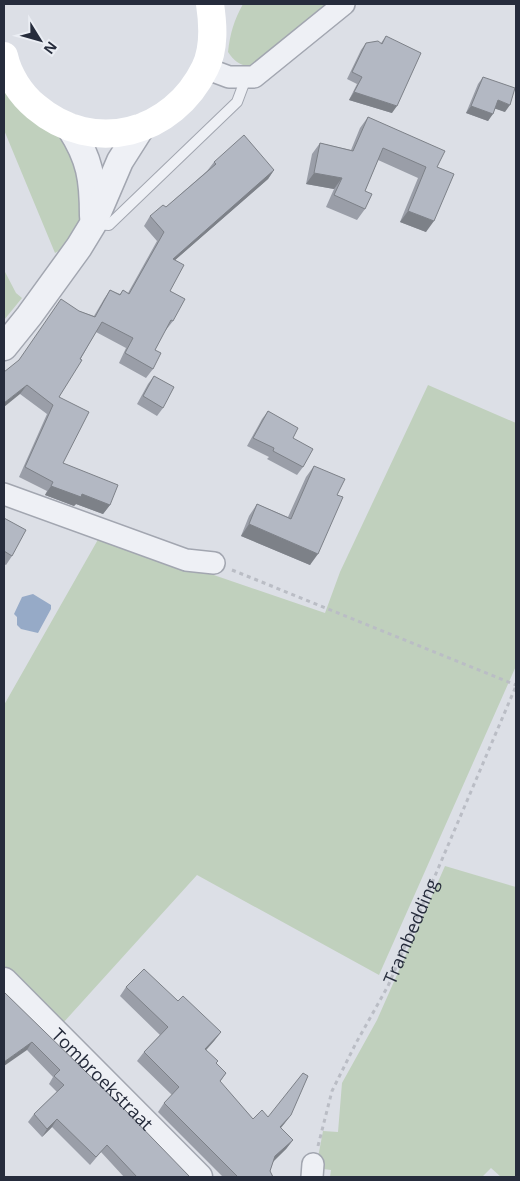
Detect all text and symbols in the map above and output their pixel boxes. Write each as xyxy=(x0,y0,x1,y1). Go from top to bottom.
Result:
north arrow xyxy=(15,15,65,65)
text: N xyxy=(40,38,62,58)
street label: Trambedding xyxy=(377,874,444,988)
street label: Tombroekstraat xyxy=(47,1023,159,1135)

